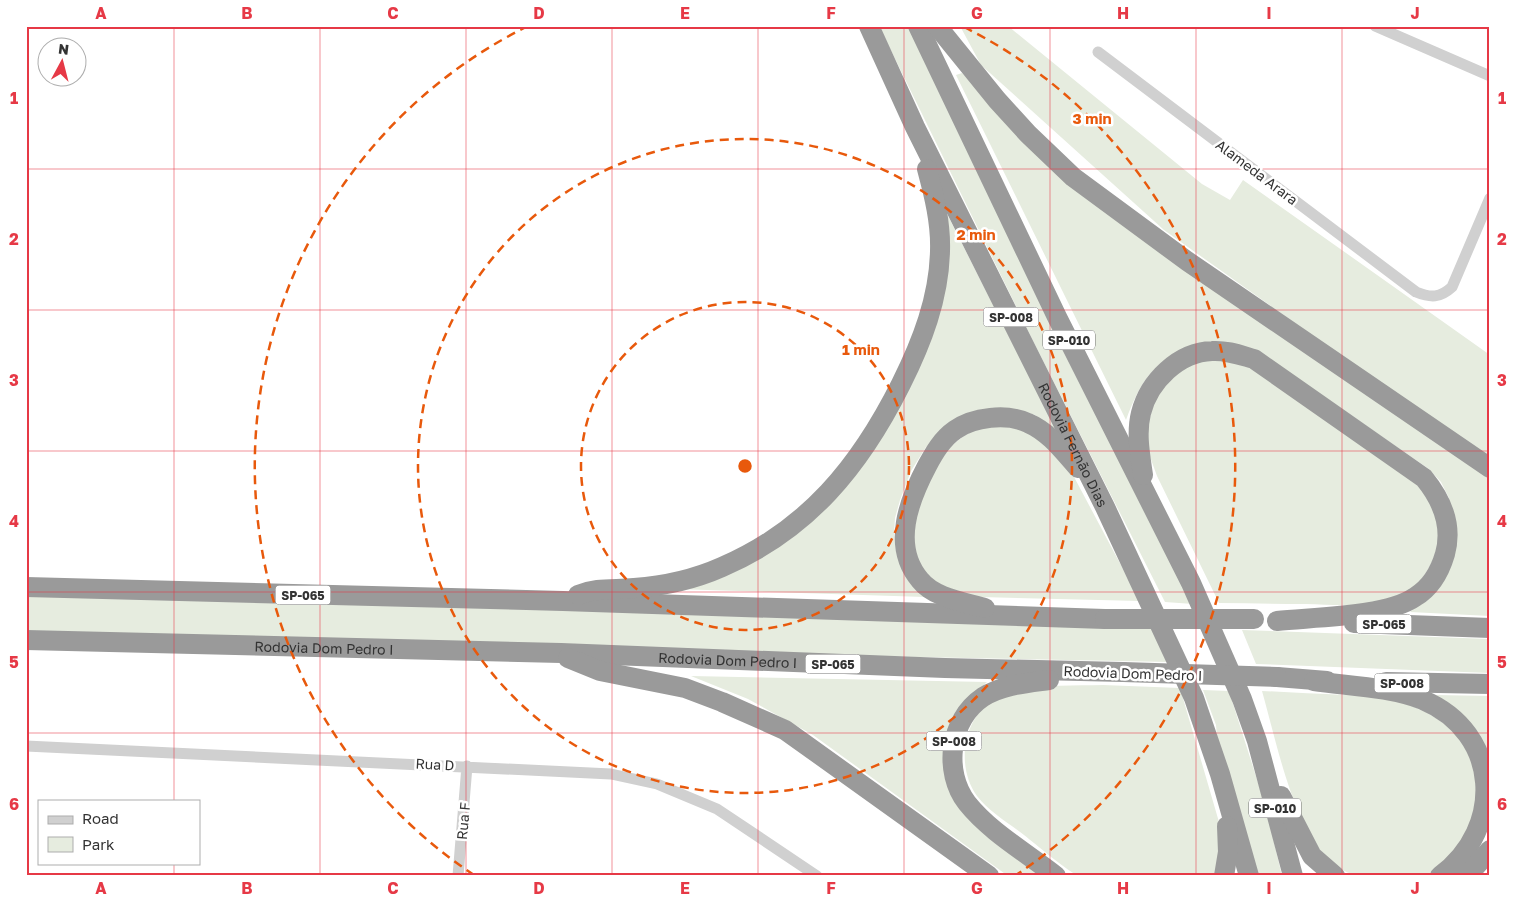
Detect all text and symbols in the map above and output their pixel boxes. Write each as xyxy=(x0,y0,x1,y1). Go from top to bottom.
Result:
text: A xyxy=(95,3,107,23)
text: B xyxy=(241,3,253,23)
text: C xyxy=(387,3,399,23)
text: D xyxy=(533,3,545,23)
text: E xyxy=(680,3,690,23)
text: F xyxy=(826,3,836,23)
text: G xyxy=(971,3,983,23)
text: H xyxy=(1117,3,1129,23)
text: I xyxy=(1266,3,1272,23)
text: J xyxy=(1410,3,1420,23)
north arrow xyxy=(38,38,88,88)
text: N xyxy=(57,40,70,58)
text: 1 xyxy=(10,88,18,108)
text: 1 xyxy=(1498,88,1506,108)
text: 3 min xyxy=(1072,109,1112,127)
street label: Alameda Arara xyxy=(1213,136,1301,208)
text: 2 min xyxy=(956,225,996,243)
text: 2 xyxy=(9,229,19,249)
text: 2 xyxy=(1497,229,1507,249)
road number: SP-008 xyxy=(984,308,1038,326)
road number: SP-010 xyxy=(1043,330,1095,350)
text: 1 min xyxy=(842,340,880,358)
text: 3 xyxy=(9,370,19,390)
text: 3 xyxy=(1497,370,1507,390)
street label: Rodovia Fernão Dias xyxy=(1036,380,1112,509)
centre of rings xyxy=(736,457,754,475)
text: 4 xyxy=(9,511,19,531)
text: 4 xyxy=(1497,511,1507,531)
road number: SP-065 xyxy=(276,586,330,604)
road number: SP-065 xyxy=(1356,614,1412,634)
street label: Rodovia Dom Pedro I xyxy=(254,637,394,657)
street label: Rodovia Dom Pedro I xyxy=(658,648,798,671)
text: 5 xyxy=(9,652,19,672)
text: 5 xyxy=(1497,652,1507,672)
road number: SP-065 xyxy=(806,654,860,674)
street label: Rodovia Dom Pedro I xyxy=(1063,662,1203,684)
road number: SP-008 xyxy=(1374,674,1430,692)
road number: SP-008 xyxy=(926,731,982,750)
street label: Rua D xyxy=(415,754,455,774)
text: 6 xyxy=(9,794,19,814)
text: 6 xyxy=(1497,794,1507,814)
road number: SP-010 xyxy=(1249,798,1301,818)
legend xyxy=(38,800,200,864)
street label: Rua F xyxy=(453,802,473,840)
text: Road xyxy=(82,809,119,827)
text: Park xyxy=(82,835,115,853)
text: A xyxy=(95,878,107,898)
text: B xyxy=(241,878,253,898)
text: C xyxy=(387,878,399,898)
text: D xyxy=(533,878,545,898)
text: E xyxy=(680,878,690,898)
text: F xyxy=(826,878,836,898)
text: G xyxy=(971,878,983,898)
text: H xyxy=(1117,878,1129,898)
text: I xyxy=(1266,878,1272,898)
text: J xyxy=(1410,878,1420,898)

